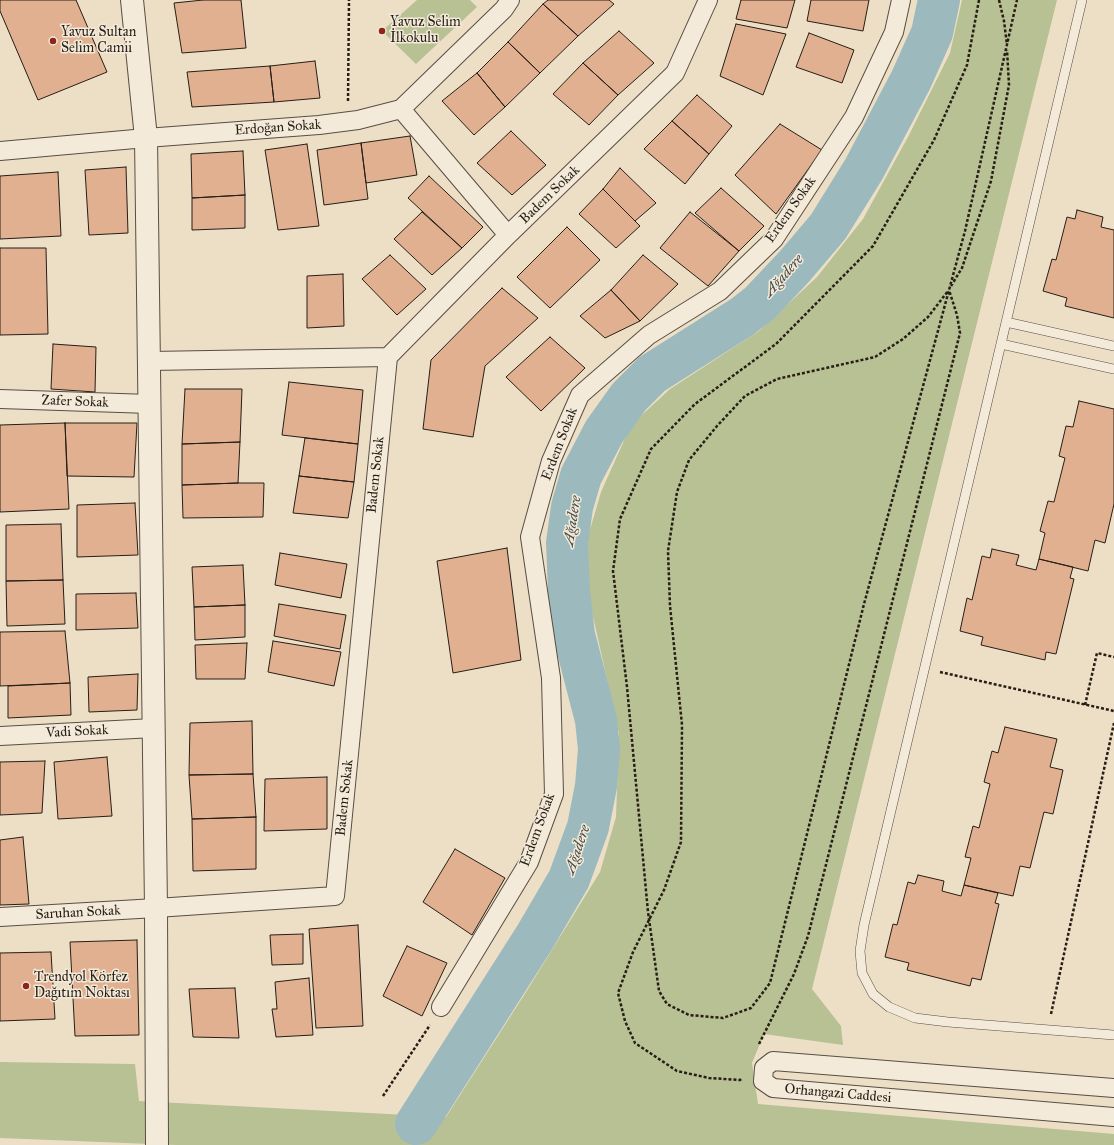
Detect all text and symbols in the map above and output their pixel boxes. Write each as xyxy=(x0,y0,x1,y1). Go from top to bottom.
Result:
place label: Yavuz Selim İlkokulu xyxy=(390,15,461,48)
place label: Yavuz Sultan Selim Camii xyxy=(61,25,136,58)
marker: Yavuz Selim İlkokulu xyxy=(377,26,387,36)
marker: Yavuz Sultan Selim Camii xyxy=(48,36,58,46)
street label: Erdoğan Sokak xyxy=(234,117,322,139)
street label: Badem Sokak xyxy=(517,162,583,228)
street label: Erdem Sokak xyxy=(762,174,820,246)
water label: Ağadere xyxy=(760,251,808,301)
street label: Zafer Sokak xyxy=(41,392,109,412)
street label: Erdem Sokak xyxy=(538,405,582,483)
street label: Badem Sokak xyxy=(364,436,388,514)
water label: Ağadere xyxy=(560,494,586,548)
street label: Vadi Sokak xyxy=(45,722,109,742)
street label: Badem Sokak xyxy=(333,759,357,837)
street label: Erdem Sokak xyxy=(517,791,559,869)
water label: Ağadere xyxy=(561,823,595,877)
street label: Saruhan Sokak xyxy=(35,902,121,924)
place label: Trendyol Körfez Dağıtım Noktası xyxy=(34,970,130,1002)
marker: Trendyol Körfez Dağıtım Noktası xyxy=(21,981,31,991)
street label: Orhangazi Caddesi xyxy=(784,1081,892,1107)

